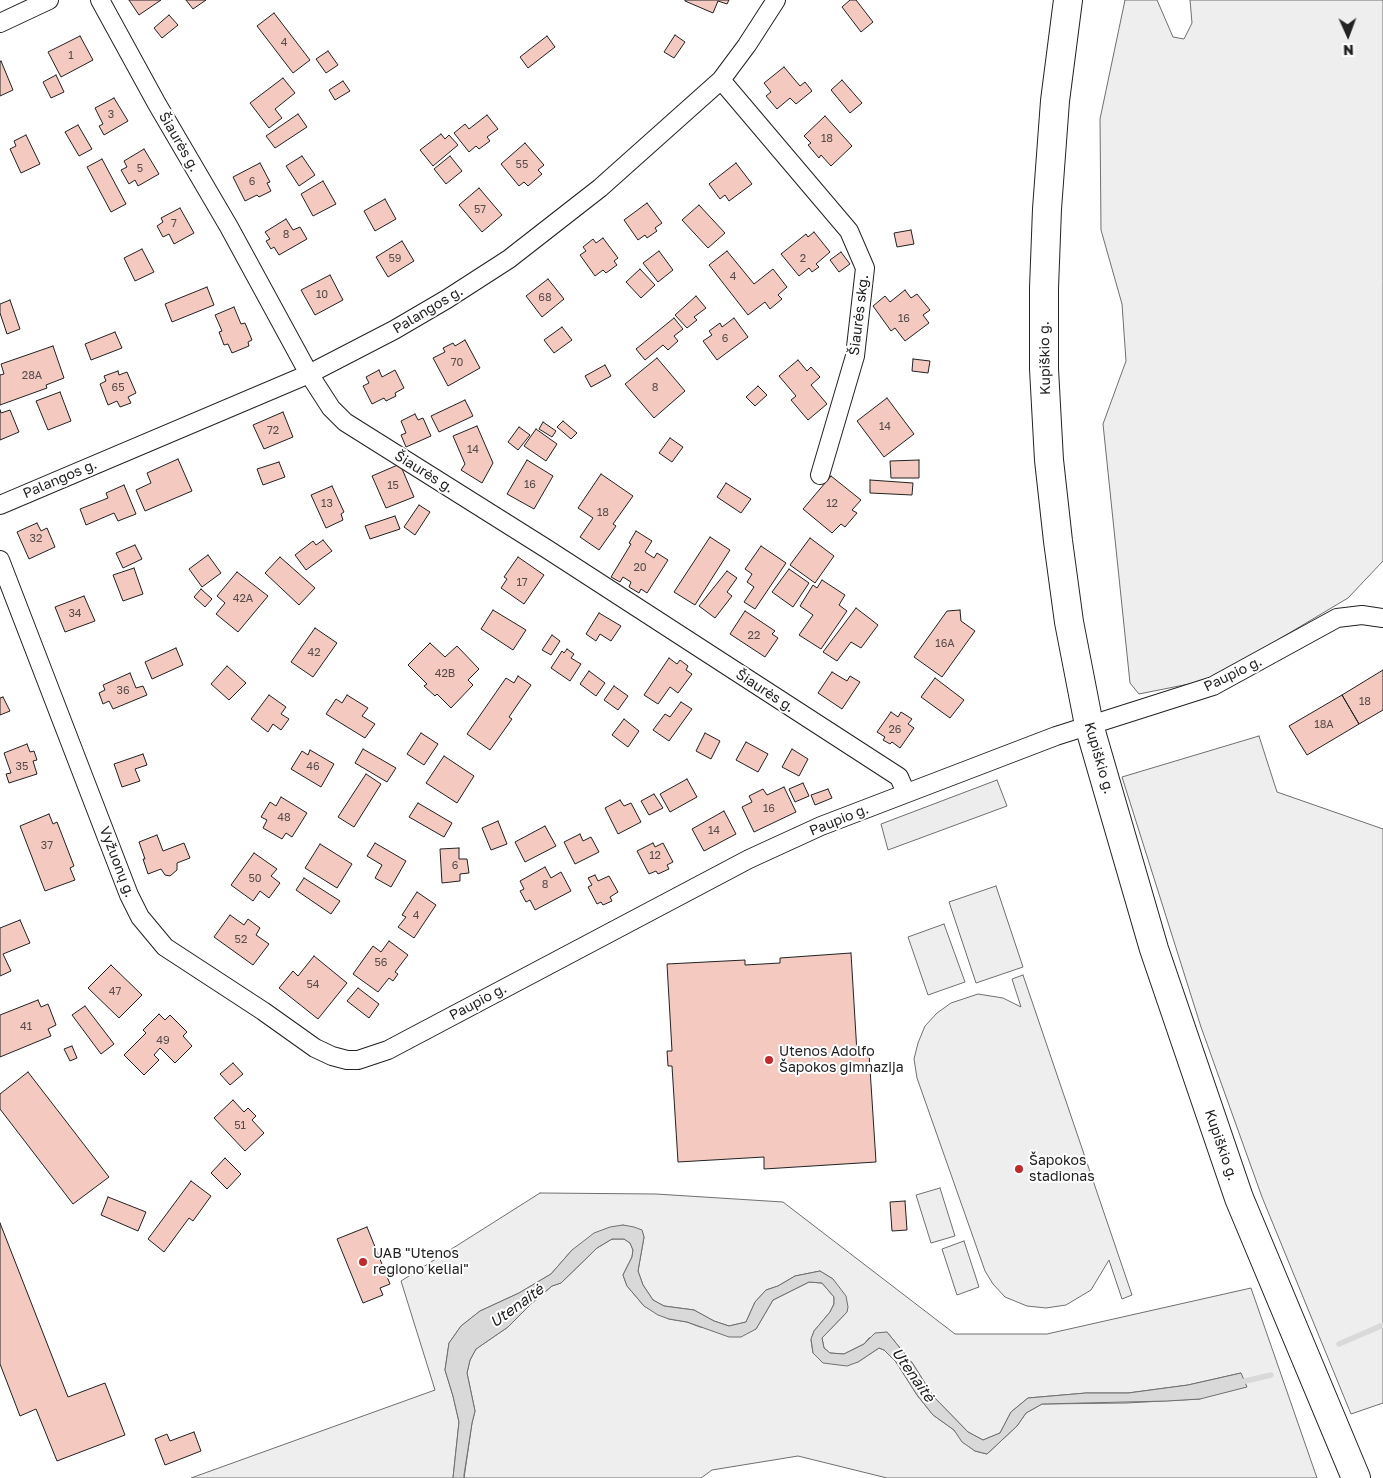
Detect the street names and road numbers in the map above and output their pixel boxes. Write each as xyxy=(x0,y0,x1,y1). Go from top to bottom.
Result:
street label: Šiaurės g. xyxy=(155,109,203,175)
street label: Šiaurės skg. xyxy=(846,274,872,356)
street label: Palangos g. xyxy=(390,283,466,337)
street label: Kupiškio g. xyxy=(1036,321,1054,395)
street label: Šiaurės g. xyxy=(391,447,457,497)
street label: Palangos g. xyxy=(21,456,99,502)
street label: Paupio g. xyxy=(1201,653,1265,695)
street label: Šiaurės g. xyxy=(733,666,797,716)
street label: Kupiškio g. xyxy=(1081,720,1117,796)
street label: Paupio g. xyxy=(807,801,871,839)
street label: Vyžuonų g. xyxy=(96,824,138,900)
street label: Paupio g. xyxy=(446,980,510,1024)
street label: Kupiškio g. xyxy=(1201,1107,1241,1183)

